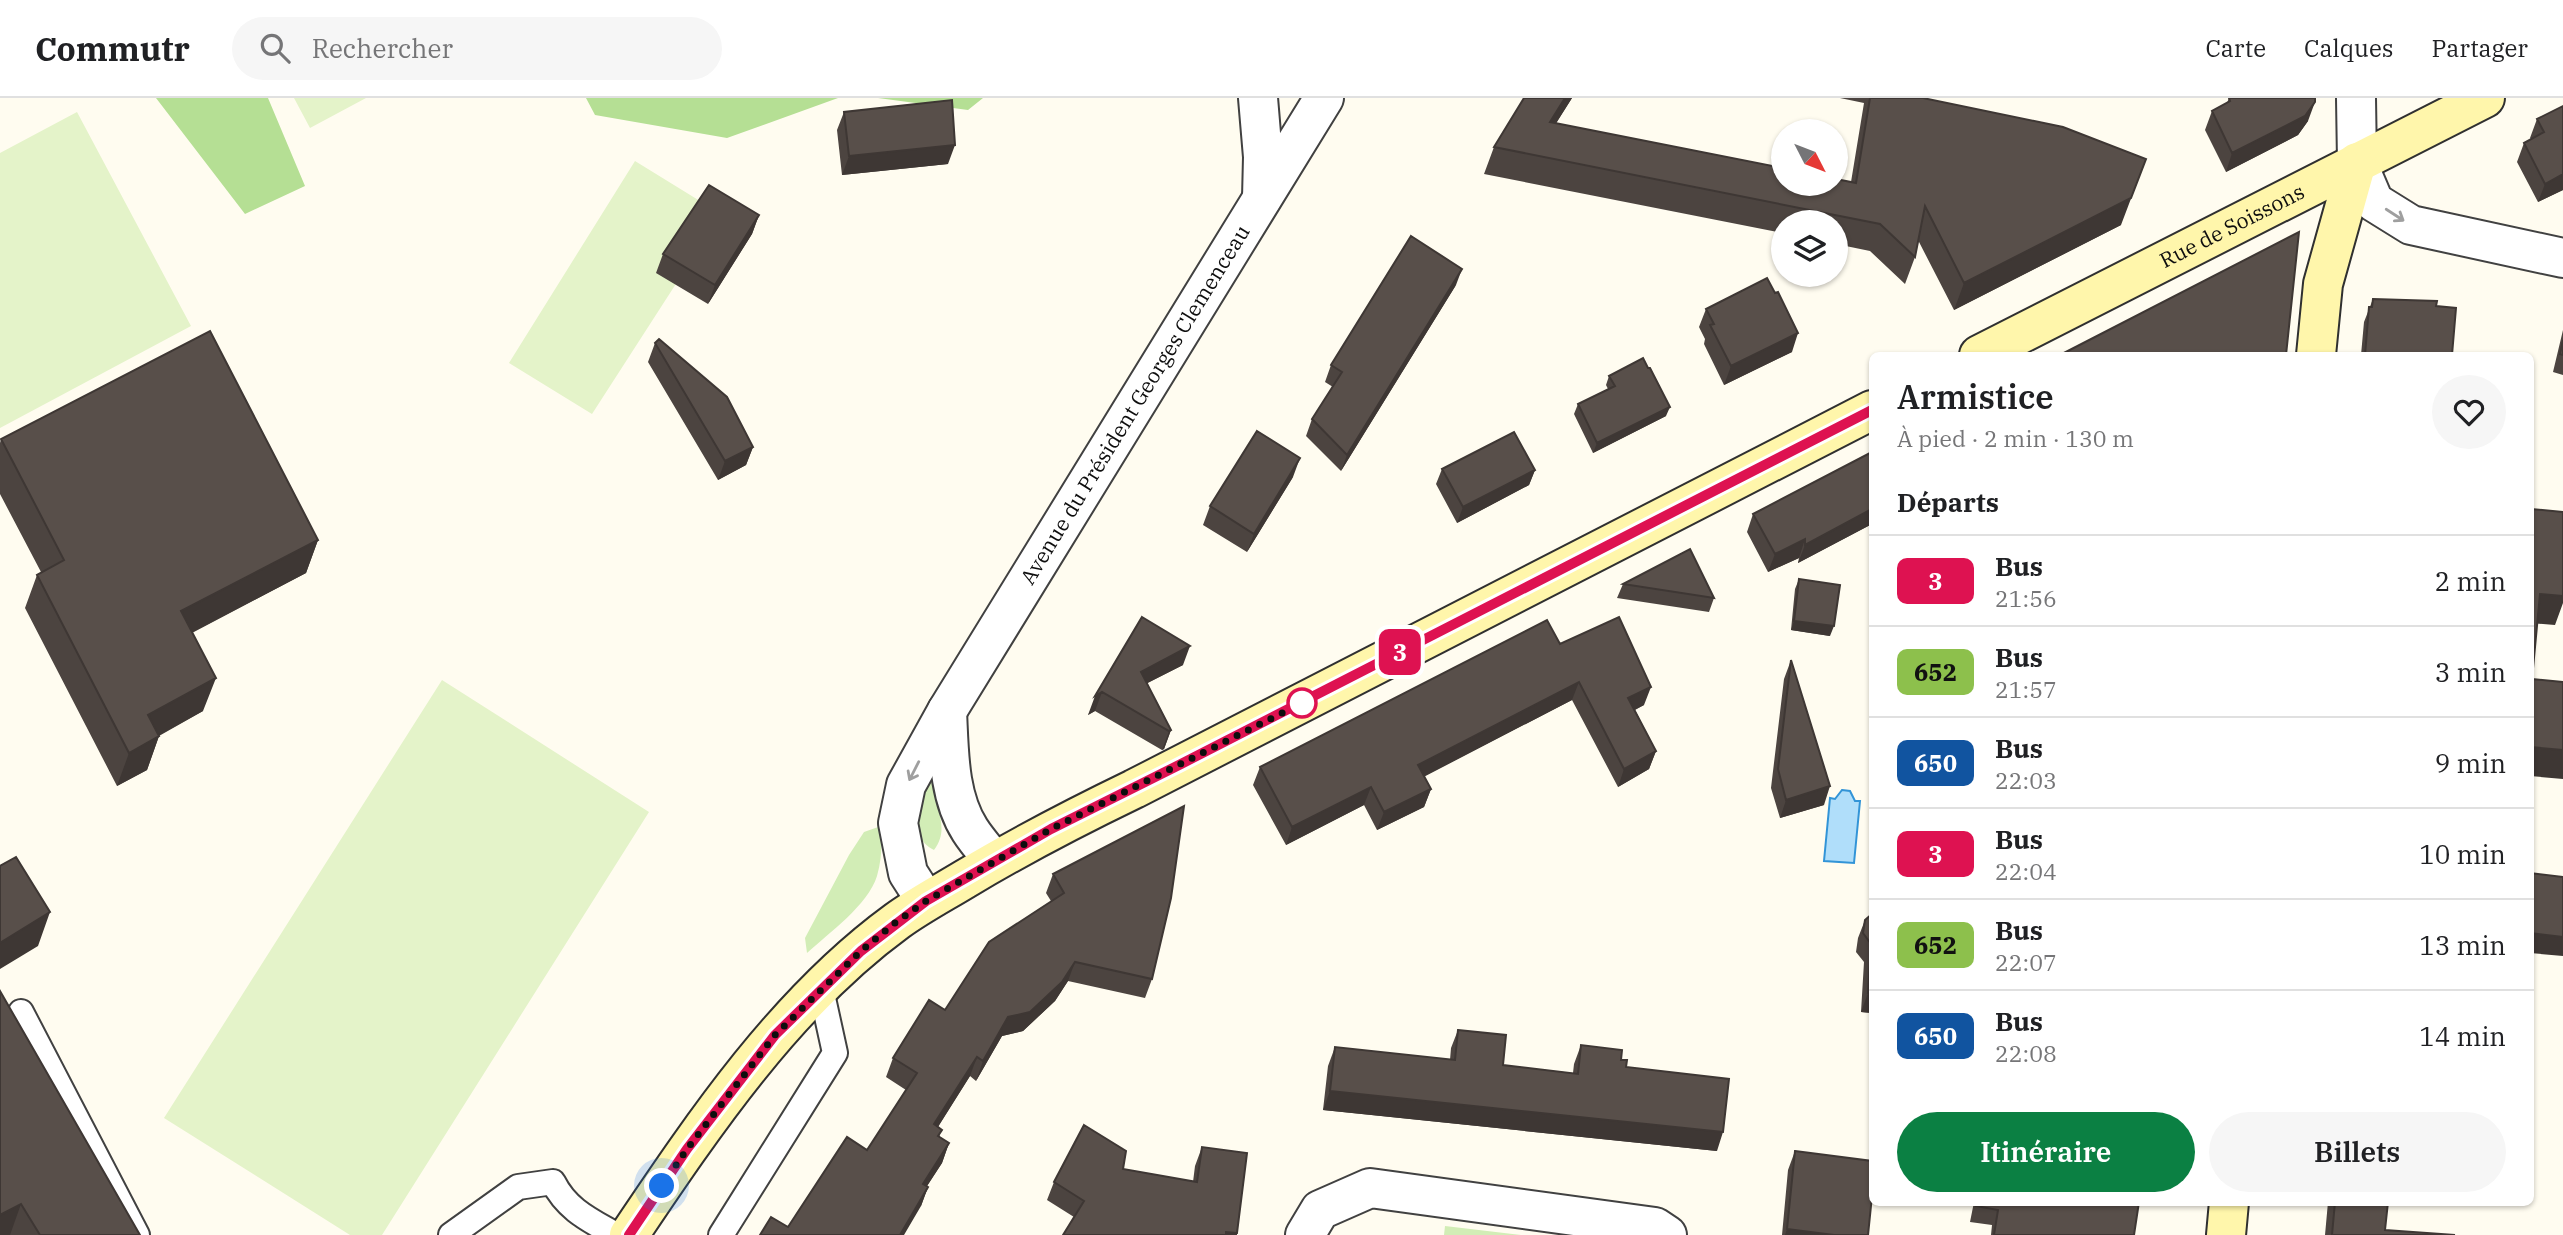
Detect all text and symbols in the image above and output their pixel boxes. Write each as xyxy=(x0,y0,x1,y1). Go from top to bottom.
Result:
search box xyxy=(232,17,722,80)
text: Commutr xyxy=(35,27,190,70)
icon: search xyxy=(256,29,294,67)
text: Rechercher xyxy=(312,31,453,65)
text: Carte xyxy=(2205,32,2266,64)
text: Calques xyxy=(2304,32,2394,64)
text: Partager xyxy=(2432,32,2528,64)
north arrow xyxy=(1771,119,1848,196)
map controls xyxy=(1771,119,1848,287)
street label: Rue de Soissons xyxy=(2155,177,2309,274)
one-way arrow xyxy=(2385,209,2405,223)
button: layers xyxy=(1771,210,1848,287)
street label: Avenue du Président Georges Clemenceau xyxy=(1013,219,1256,589)
text: Armistice xyxy=(1897,375,2054,418)
button: heart xyxy=(2432,375,2506,449)
text: À pied · 2 min · 130 m xyxy=(1897,423,2134,453)
text: Départs xyxy=(1897,485,1999,519)
text: Bus xyxy=(1995,549,2043,583)
text: 2 min xyxy=(2435,564,2506,598)
text: 3 xyxy=(1928,565,1943,597)
text: 21:56 xyxy=(1995,583,2057,613)
line badge: 3 xyxy=(1377,629,1423,675)
text: 3 xyxy=(1393,636,1407,668)
text: Bus xyxy=(1995,640,2043,674)
text: 3 min xyxy=(2435,655,2506,689)
text: 652 xyxy=(1914,656,1957,688)
text: 21:57 xyxy=(1995,674,2057,704)
unlabelled marker xyxy=(1287,688,1317,718)
text: Bus xyxy=(1995,731,2043,765)
text: 9 min xyxy=(2435,746,2506,780)
text: 650 xyxy=(1914,747,1957,779)
one-way arrow xyxy=(907,760,920,781)
text: 22:03 xyxy=(1995,765,2057,795)
text: Bus xyxy=(1995,822,2043,856)
text: 10 min xyxy=(2419,837,2506,871)
text: 3 xyxy=(1928,838,1943,870)
text: 22:04 xyxy=(1995,856,2057,886)
text: Bus xyxy=(1995,913,2043,947)
text: 13 min xyxy=(2419,928,2506,962)
text: 652 xyxy=(1914,929,1957,961)
text: 22:07 xyxy=(1995,947,2057,977)
text: Bus xyxy=(1995,1004,2043,1038)
text: 14 min xyxy=(2419,1019,2506,1053)
text: 650 xyxy=(1914,1020,1957,1052)
text: 22:08 xyxy=(1995,1038,2057,1068)
button: Itinéraire xyxy=(1897,1112,2195,1192)
button: Billets xyxy=(2209,1112,2506,1192)
your location xyxy=(644,1168,679,1203)

